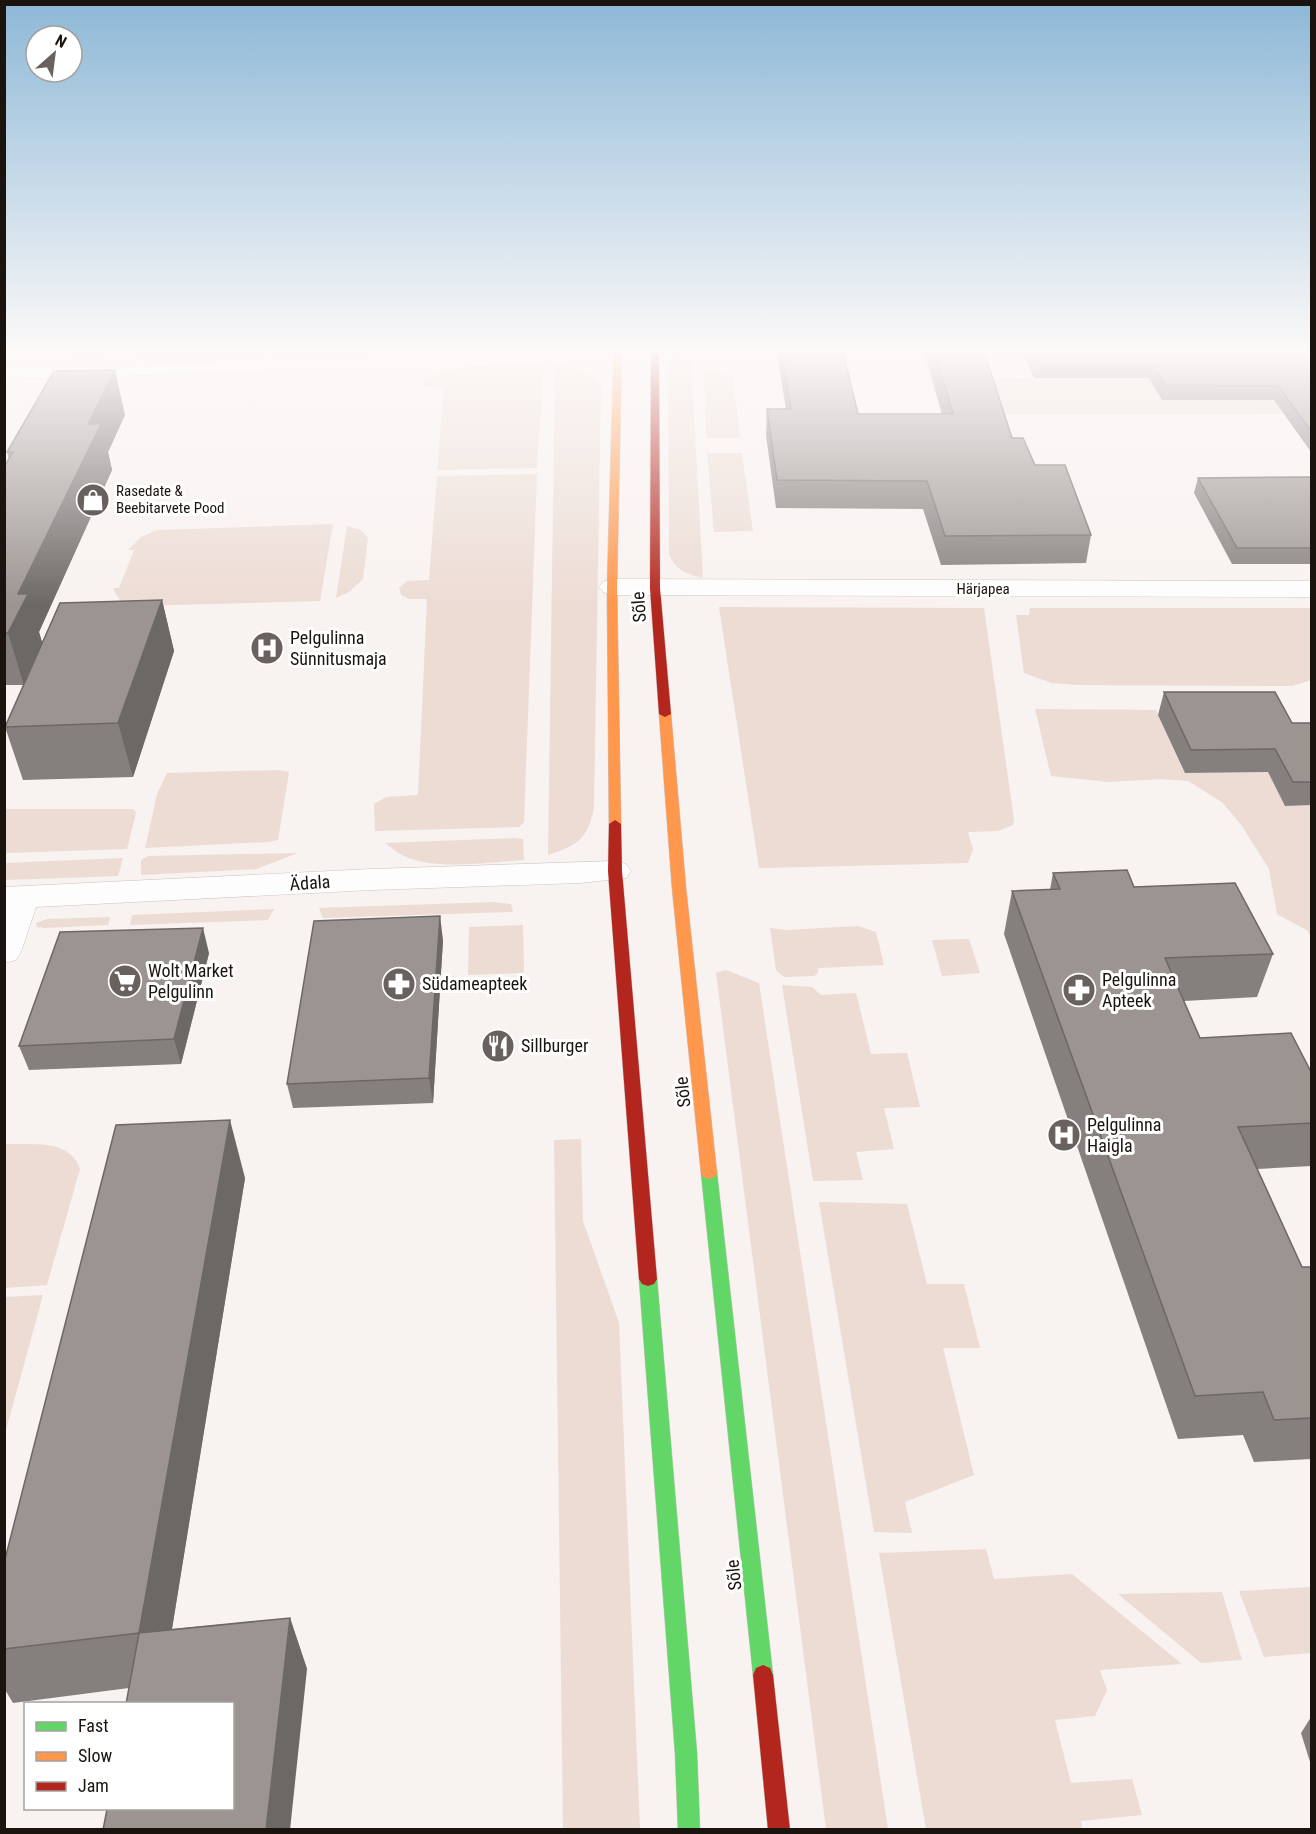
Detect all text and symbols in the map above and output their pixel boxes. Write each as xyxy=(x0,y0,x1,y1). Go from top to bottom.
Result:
north arrow xyxy=(24,24,84,84)
text: N xyxy=(52,31,70,52)
shop icon: Rasedate & Beebitarvete Pood xyxy=(75,482,111,518)
place label: Rasedate & Beebitarvete Pood xyxy=(116,482,224,517)
street label: Härjapea xyxy=(956,580,1010,598)
street label: Sõle xyxy=(627,591,650,623)
place label: Pelgulinna Sünnitusmaja xyxy=(290,627,387,669)
hospital icon: Pelgulinna Sünnitusmaja xyxy=(249,630,285,666)
street label: Ädala xyxy=(289,871,331,894)
place label: Wolt Market Pelgulinn xyxy=(148,960,233,1002)
supermarket icon: Wolt Market Pelgulinn xyxy=(107,963,143,999)
pharmacy icon: Südameapteek xyxy=(381,966,417,1002)
place label: Pelgulinna Apteek xyxy=(1102,969,1176,1011)
pharmacy icon: Pelgulinna Apteek xyxy=(1061,972,1097,1008)
place label: Südameapteek xyxy=(422,973,527,994)
restaurant icon: Sillburger xyxy=(480,1028,516,1064)
place label: Sillburger xyxy=(521,1035,589,1056)
street label: Sõle xyxy=(670,1076,695,1109)
place label: Pelgulinna Haigla xyxy=(1087,1114,1161,1156)
hospital icon: Pelgulinna Haigla xyxy=(1046,1117,1082,1153)
street label: Sõle xyxy=(721,1559,746,1592)
legend xyxy=(24,1702,234,1810)
text: Fast xyxy=(78,1715,109,1736)
text: Slow xyxy=(78,1745,113,1766)
text: Jam xyxy=(78,1775,109,1796)

